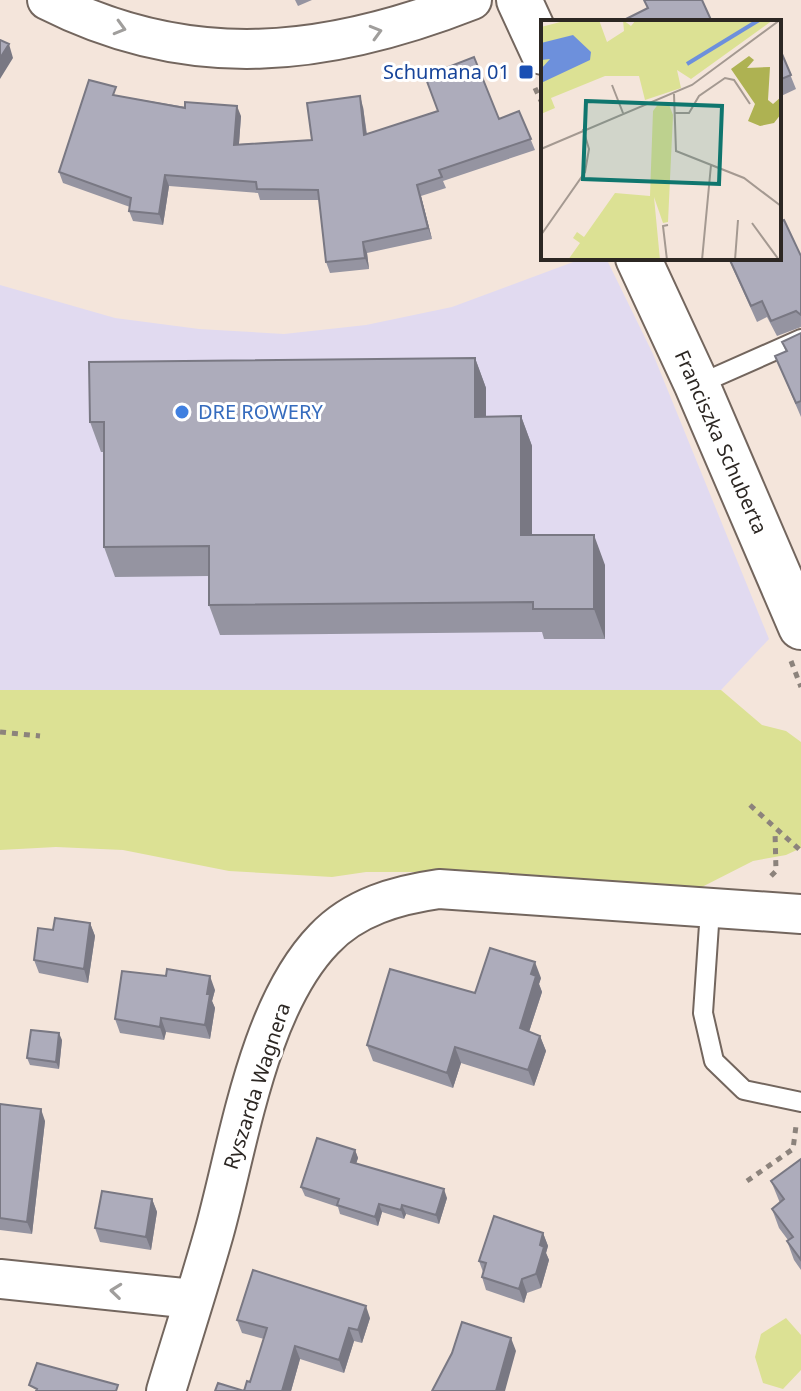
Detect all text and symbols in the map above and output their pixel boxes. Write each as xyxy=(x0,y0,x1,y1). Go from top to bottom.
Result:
one-way arrow xyxy=(112,19,126,35)
inset map xyxy=(541,20,781,260)
one-way arrow xyxy=(368,25,382,41)
place label: Schumana 01 xyxy=(383,58,510,85)
marker: Schumana 01 xyxy=(517,63,535,81)
street label: Franciszka Schuberta xyxy=(669,346,774,538)
place label: DRE ROWERY xyxy=(198,398,323,425)
marker: DRE ROWERY xyxy=(173,403,191,421)
street label: Ryszarda Wagnera xyxy=(217,999,296,1173)
one-way arrow xyxy=(109,1282,122,1299)

